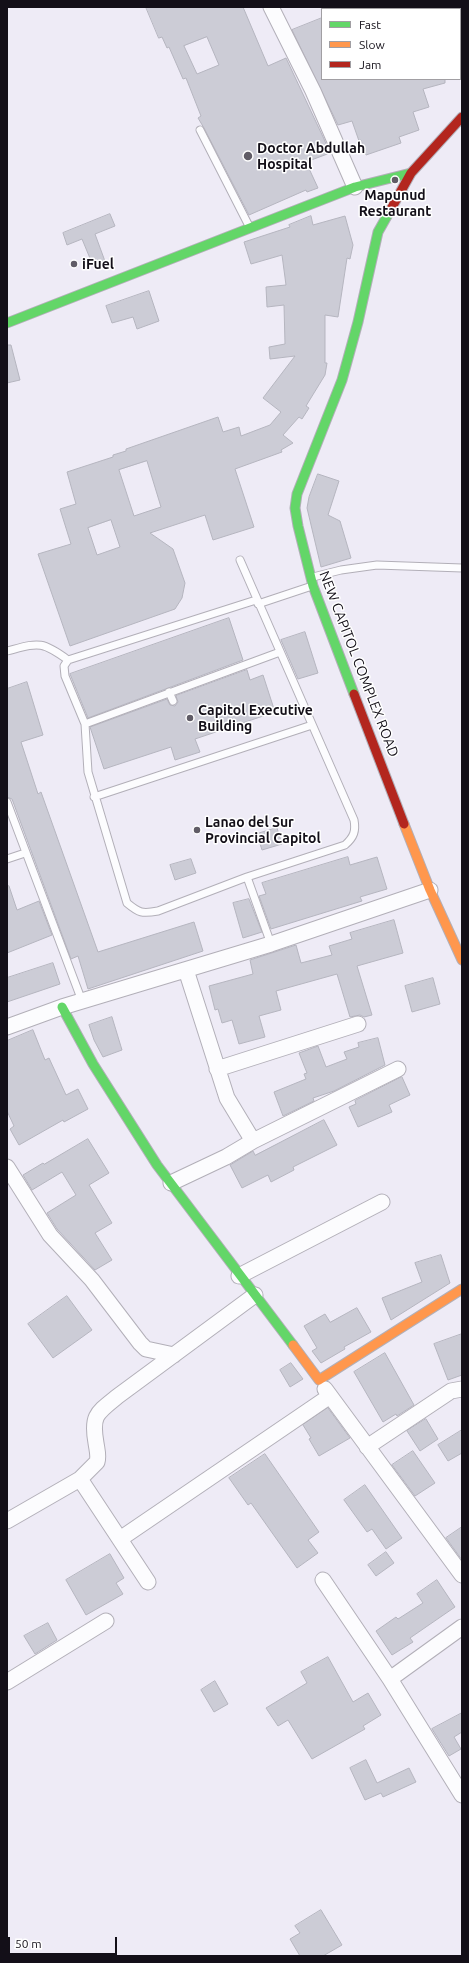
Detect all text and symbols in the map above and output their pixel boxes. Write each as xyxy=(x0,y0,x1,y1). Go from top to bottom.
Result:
legend xyxy=(321,8,461,80)
text: Fast xyxy=(359,18,381,31)
text: Slow xyxy=(359,38,385,51)
text: Jam xyxy=(359,58,381,71)
place label: Doctor Abdullah Hospital xyxy=(257,140,365,172)
marker: Doctor Abdullah Hospital xyxy=(242,150,254,162)
marker: Mapunud Restaurant xyxy=(390,175,400,185)
place label: Mapunud Restaurant xyxy=(359,187,431,220)
place label: iFuel xyxy=(82,256,114,272)
marker: iFuel xyxy=(69,259,79,269)
street label: NEW CAPITOL COMPLEX ROAD xyxy=(316,569,402,759)
place label: Capitol Executive Building xyxy=(198,702,313,734)
marker: Capitol Executive Building xyxy=(185,713,195,723)
place label: Lanao del Sur Provincial Capitol xyxy=(205,814,321,846)
marker: Lanao del Sur Provincial Capitol xyxy=(192,825,202,835)
scale bar xyxy=(10,1929,119,1955)
text: 50 m xyxy=(15,1937,42,1950)

